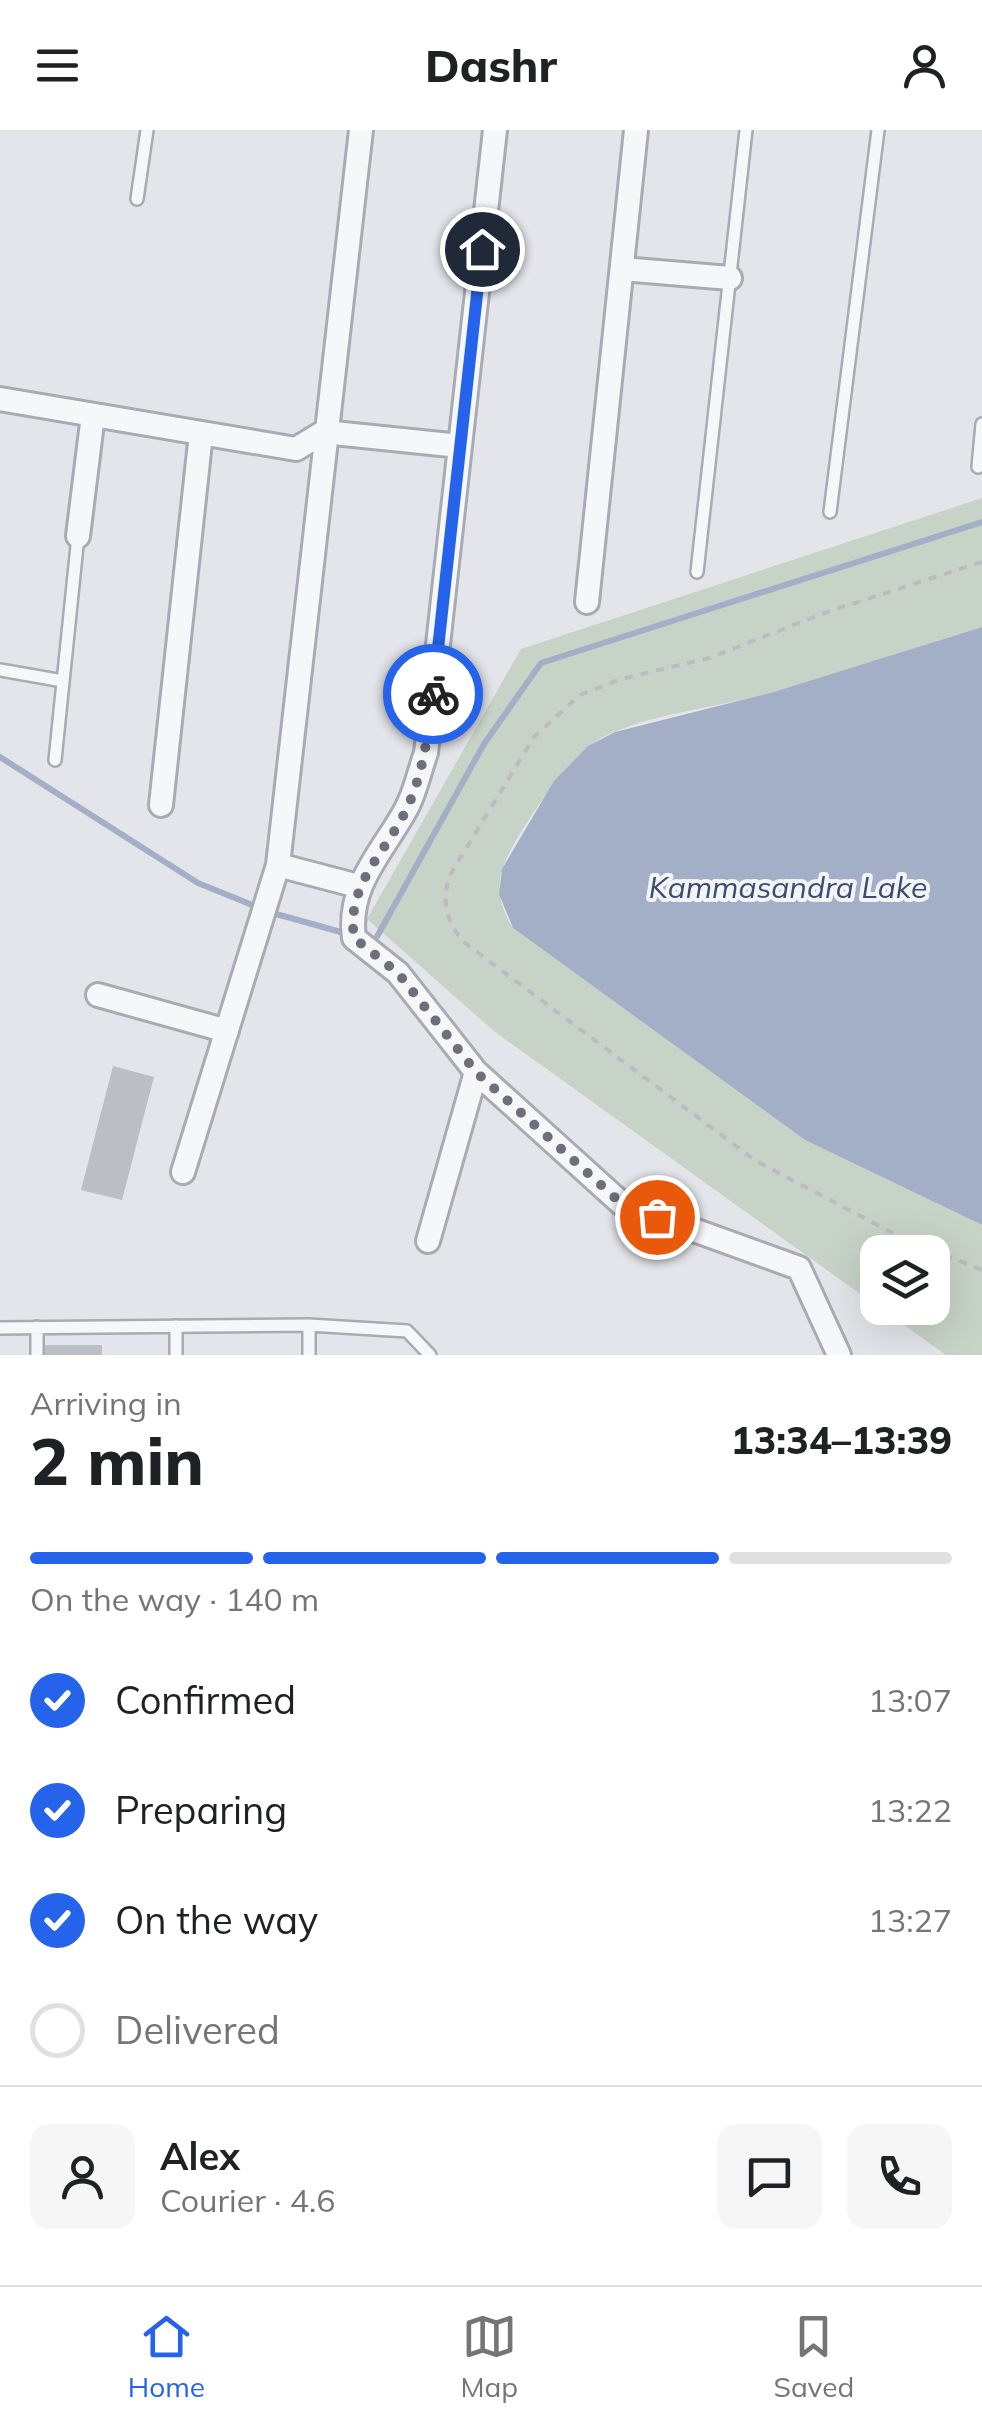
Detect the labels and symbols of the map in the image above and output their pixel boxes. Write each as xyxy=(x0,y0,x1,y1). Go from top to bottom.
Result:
pin xyxy=(440,207,525,292)
courier xyxy=(383,644,483,744)
water label: Kammasandra Lake xyxy=(649,868,927,906)
pin xyxy=(615,1175,700,1260)

